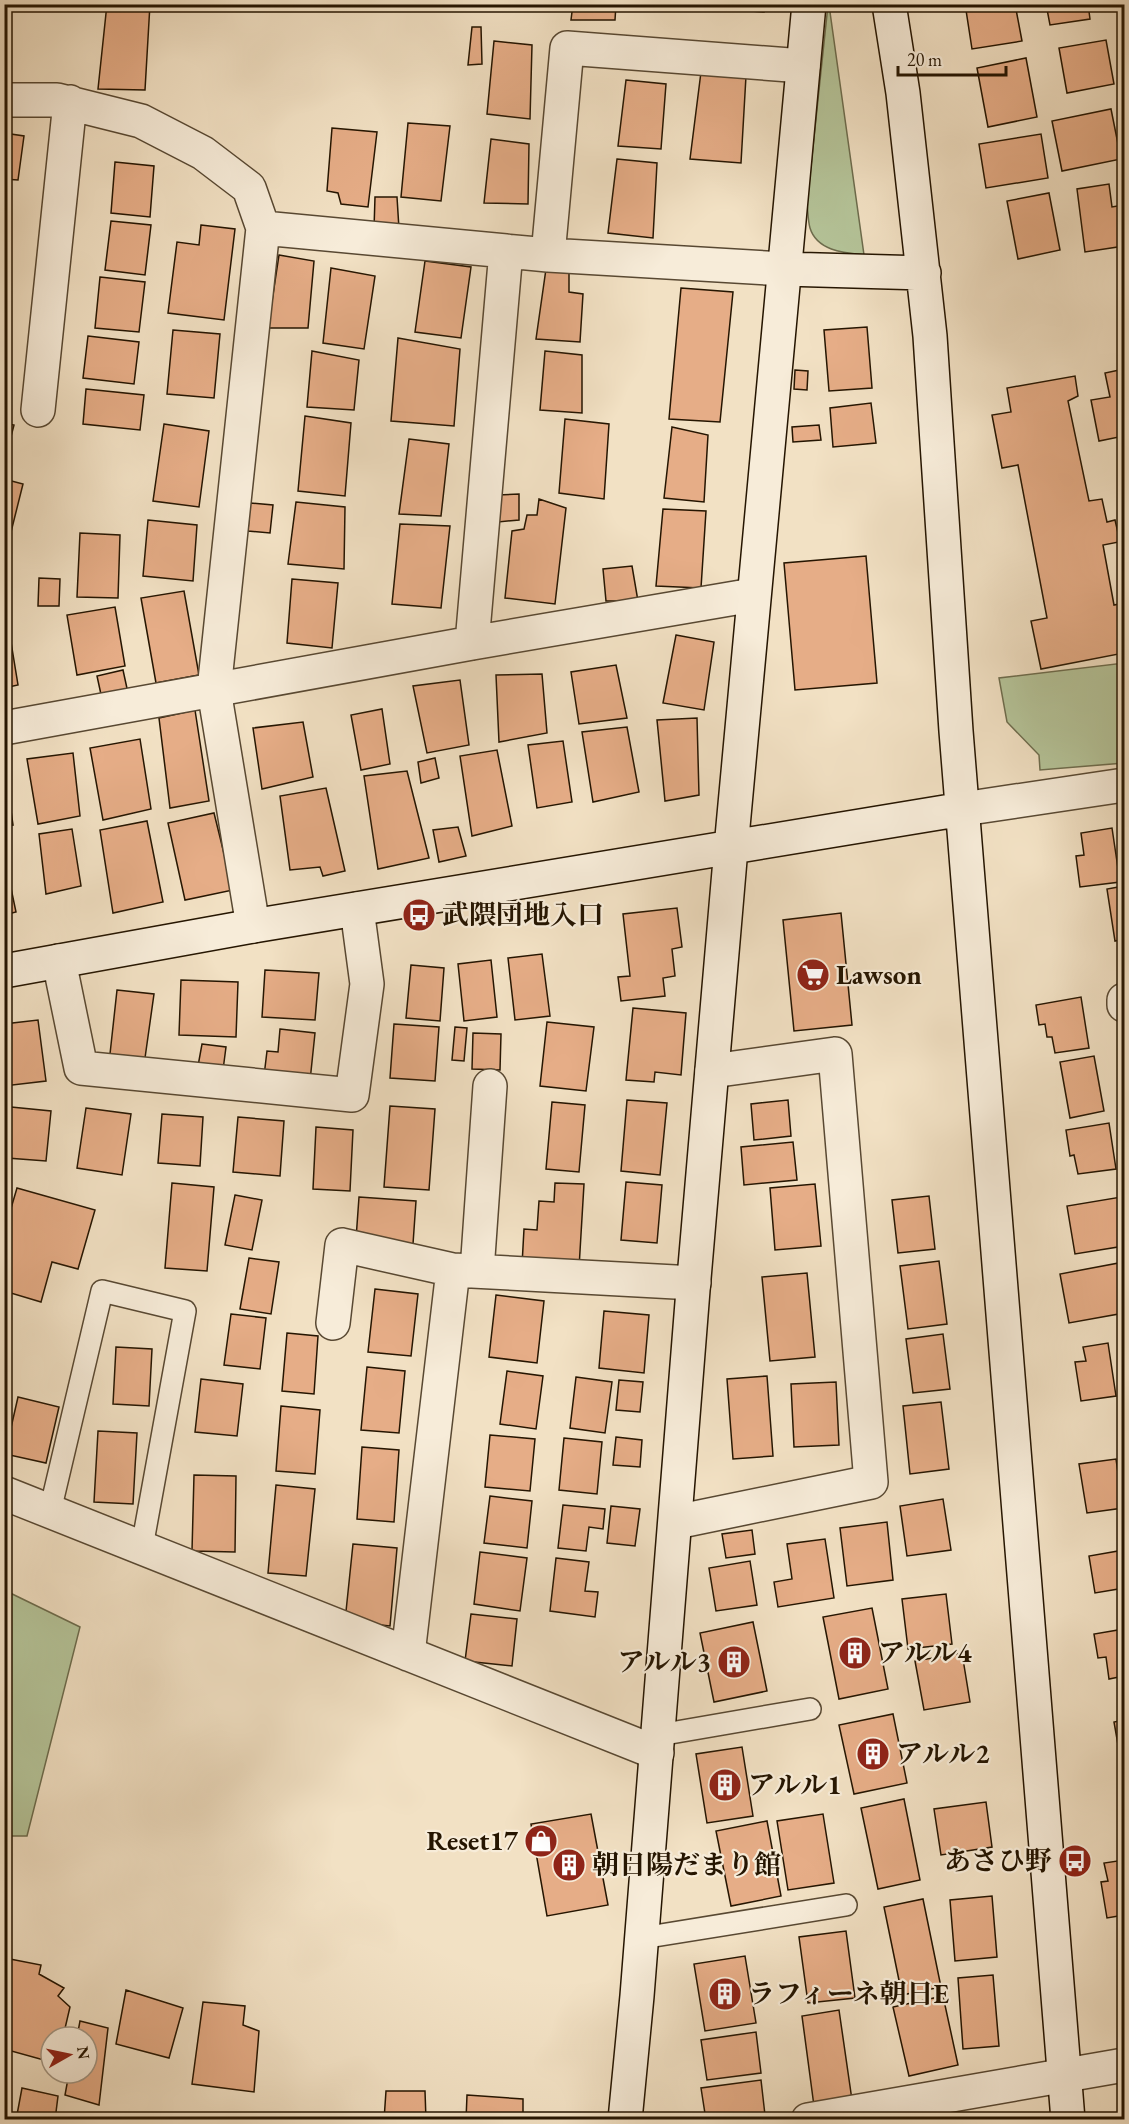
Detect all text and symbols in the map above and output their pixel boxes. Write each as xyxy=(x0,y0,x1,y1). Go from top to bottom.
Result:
scale bar xyxy=(898,39,1006,77)
text: 20 m xyxy=(907,48,942,71)
bus stop icon: 武隈団地入口 xyxy=(401,897,437,933)
place label: 武隈団地入口 xyxy=(442,897,604,932)
supermarket icon: Lawson xyxy=(795,957,831,993)
place label: Lawson xyxy=(836,957,922,992)
building icon: アルル4 xyxy=(837,1635,873,1671)
place label: アルル4 xyxy=(878,1635,972,1670)
place label: アルル3 xyxy=(617,1644,711,1679)
building icon: アルル3 xyxy=(716,1644,752,1680)
building icon: アルル2 xyxy=(855,1736,891,1772)
place label: アルル2 xyxy=(896,1736,990,1771)
building icon: アルル1 xyxy=(707,1767,743,1803)
place label: アルル1 xyxy=(748,1767,842,1802)
place label: Reset17 xyxy=(427,1823,519,1858)
shop icon: Reset17 xyxy=(523,1823,559,1859)
place label: あさひ野 xyxy=(944,1843,1052,1878)
bus stop icon: あさひ野 xyxy=(1057,1843,1093,1879)
building icon: 朝日陽だまり館 xyxy=(551,1847,587,1883)
place label: 朝日陽だまり館 xyxy=(592,1847,781,1882)
building icon: ラフィーネ朝日E xyxy=(707,1976,743,2012)
place label: ラフィーネ朝日E xyxy=(748,1976,949,2011)
north arrow xyxy=(39,2025,99,2085)
text: N xyxy=(72,2045,95,2061)

